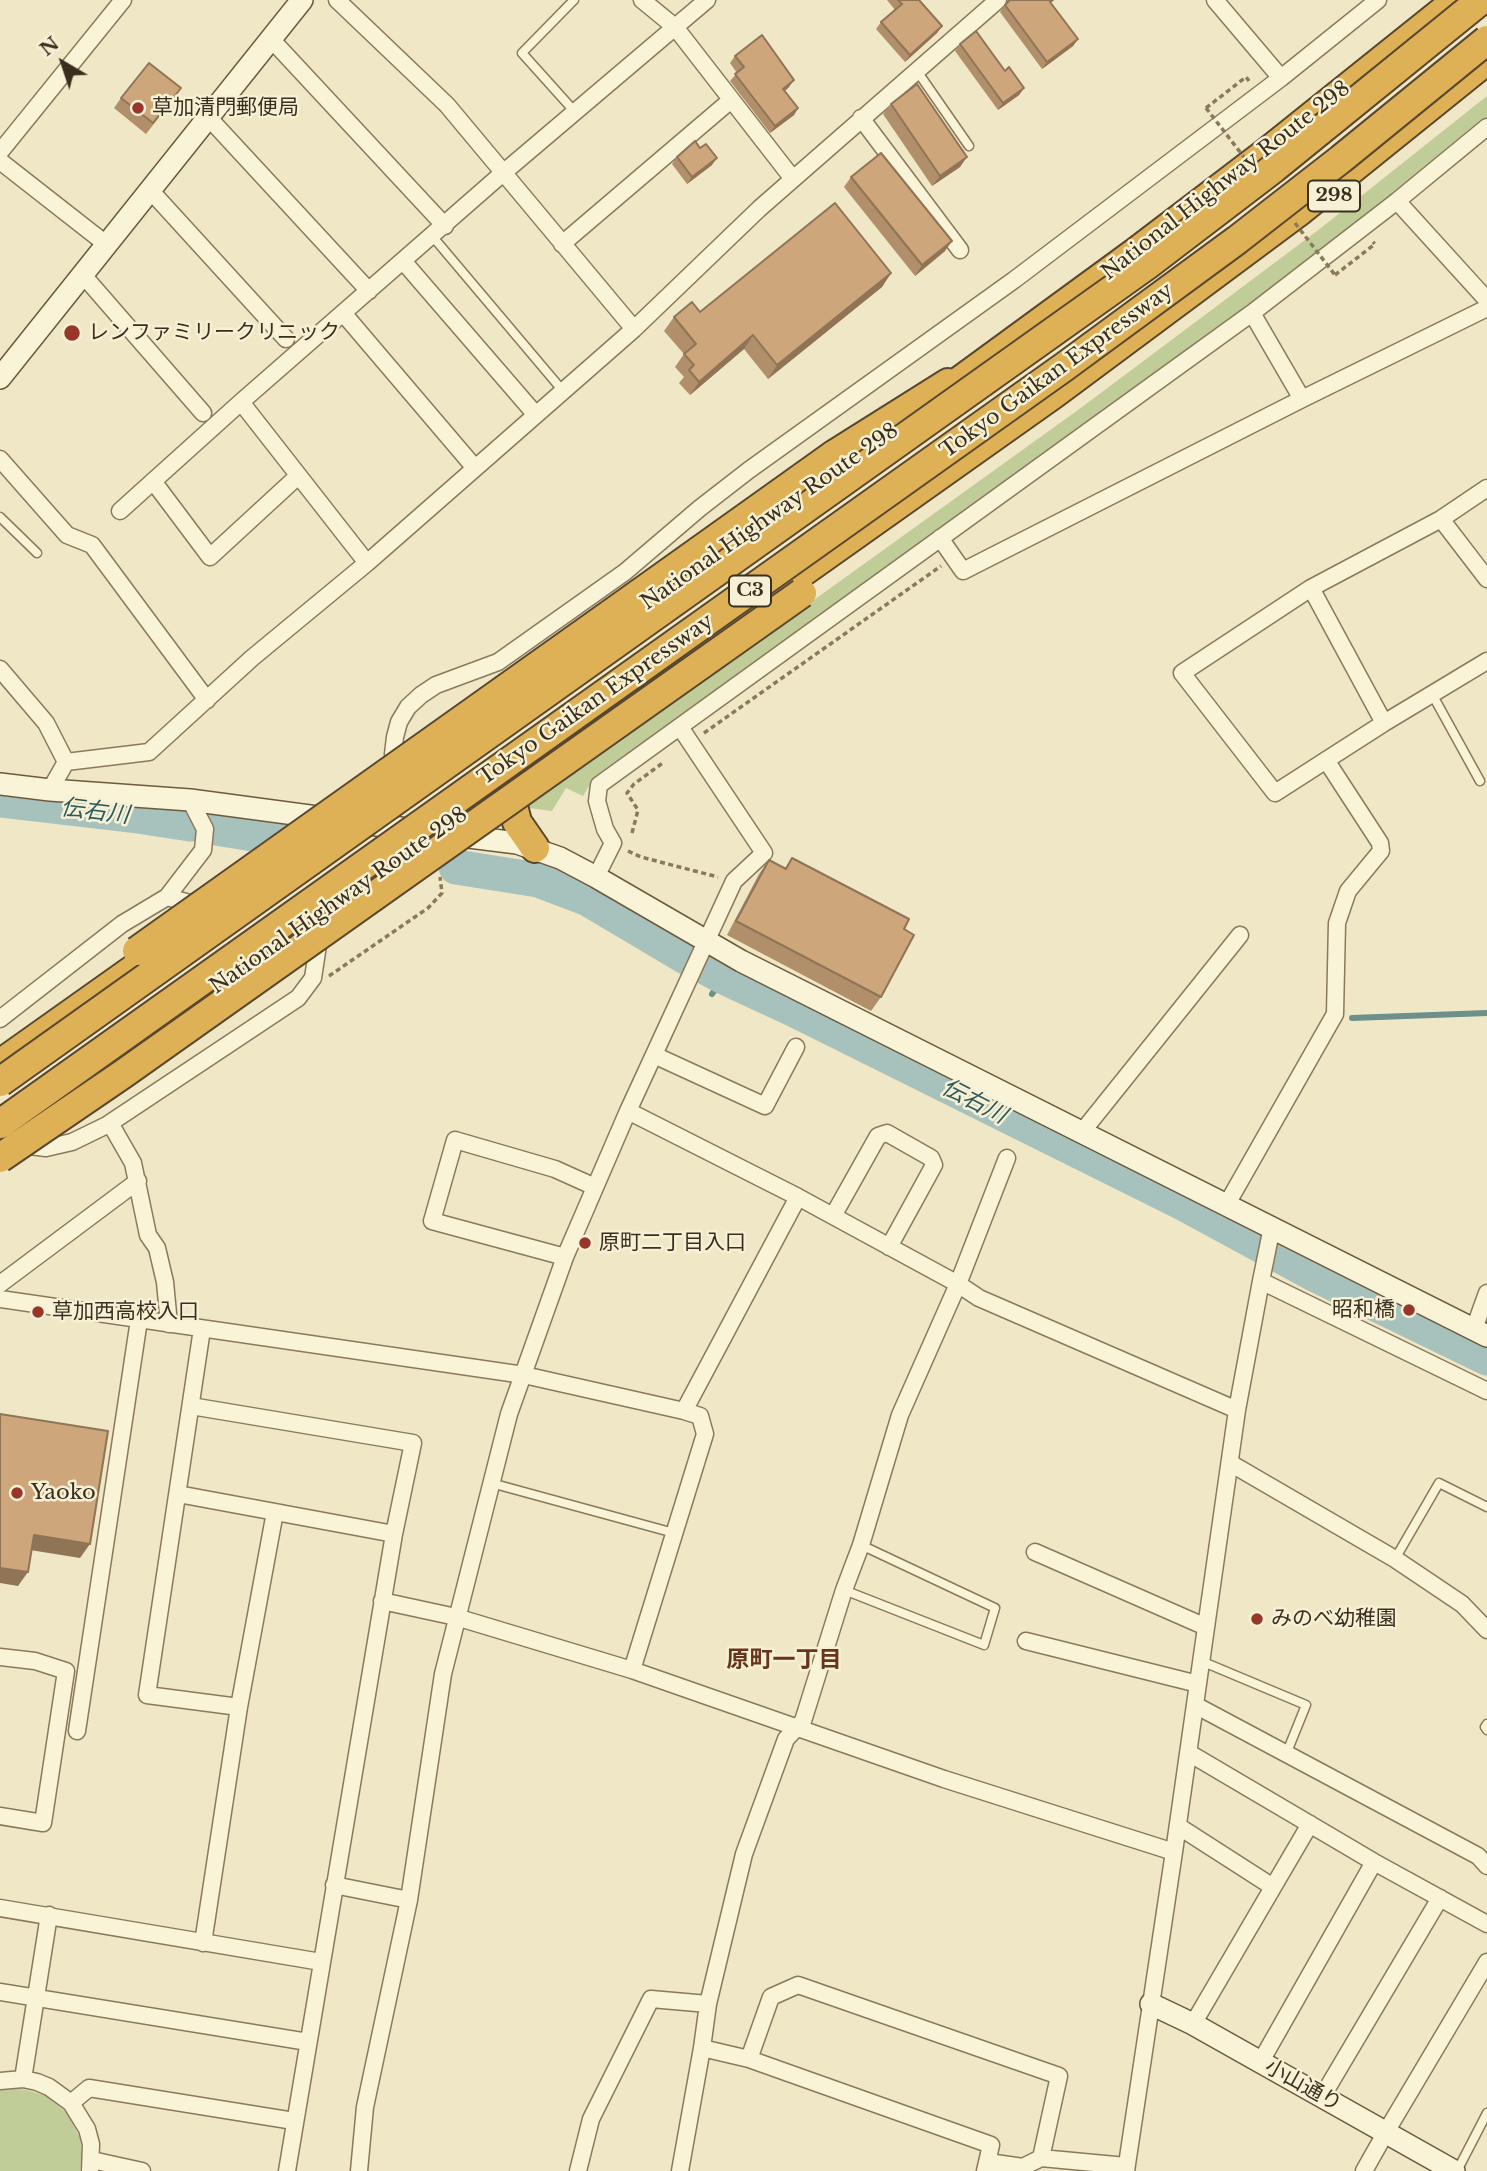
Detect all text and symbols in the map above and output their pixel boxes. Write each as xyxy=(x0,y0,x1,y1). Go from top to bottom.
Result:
north arrow xyxy=(28,28,98,98)
text: N xyxy=(35,32,64,61)
street label: National Highway Route 298 xyxy=(1097,76,1355,286)
place label: 草加清門郵便局 xyxy=(152,95,299,121)
marker: 草加清門郵便局 xyxy=(130,100,146,116)
road number: 298 xyxy=(1308,180,1360,212)
street label: Tokyo Gaikan Expressway xyxy=(936,278,1178,464)
place label: レンファミリークリニック xyxy=(88,320,340,346)
marker: レンファミリークリニック xyxy=(62,323,82,343)
street label: National Highway Route 298 xyxy=(636,418,904,616)
road number: C3 xyxy=(729,576,771,606)
street label: Tokyo Gaikan Expressway xyxy=(474,609,718,791)
water label: 伝右川 xyxy=(59,794,131,830)
street label: National Highway Route 298 xyxy=(205,802,473,1000)
water label: 伝右川 xyxy=(937,1074,1011,1130)
place label: 原町二丁目入口 xyxy=(599,1230,746,1256)
marker: 原町二丁目入口 xyxy=(577,1235,593,1251)
place label: 昭和橋 xyxy=(1332,1297,1395,1323)
place label: 草加西高校入口 xyxy=(52,1299,199,1325)
marker: 昭和橋 xyxy=(1401,1302,1417,1318)
marker: 草加西高校入口 xyxy=(30,1304,46,1320)
place label: Yaoko xyxy=(31,1480,96,1506)
marker: Yaoko xyxy=(9,1485,25,1501)
place label: みのべ幼稚園 xyxy=(1271,1606,1397,1632)
marker: みのべ幼稚園 xyxy=(1249,1611,1265,1627)
district label: 原町一丁目 xyxy=(727,1647,841,1675)
street label: 小山通り xyxy=(1260,2055,1346,2117)

